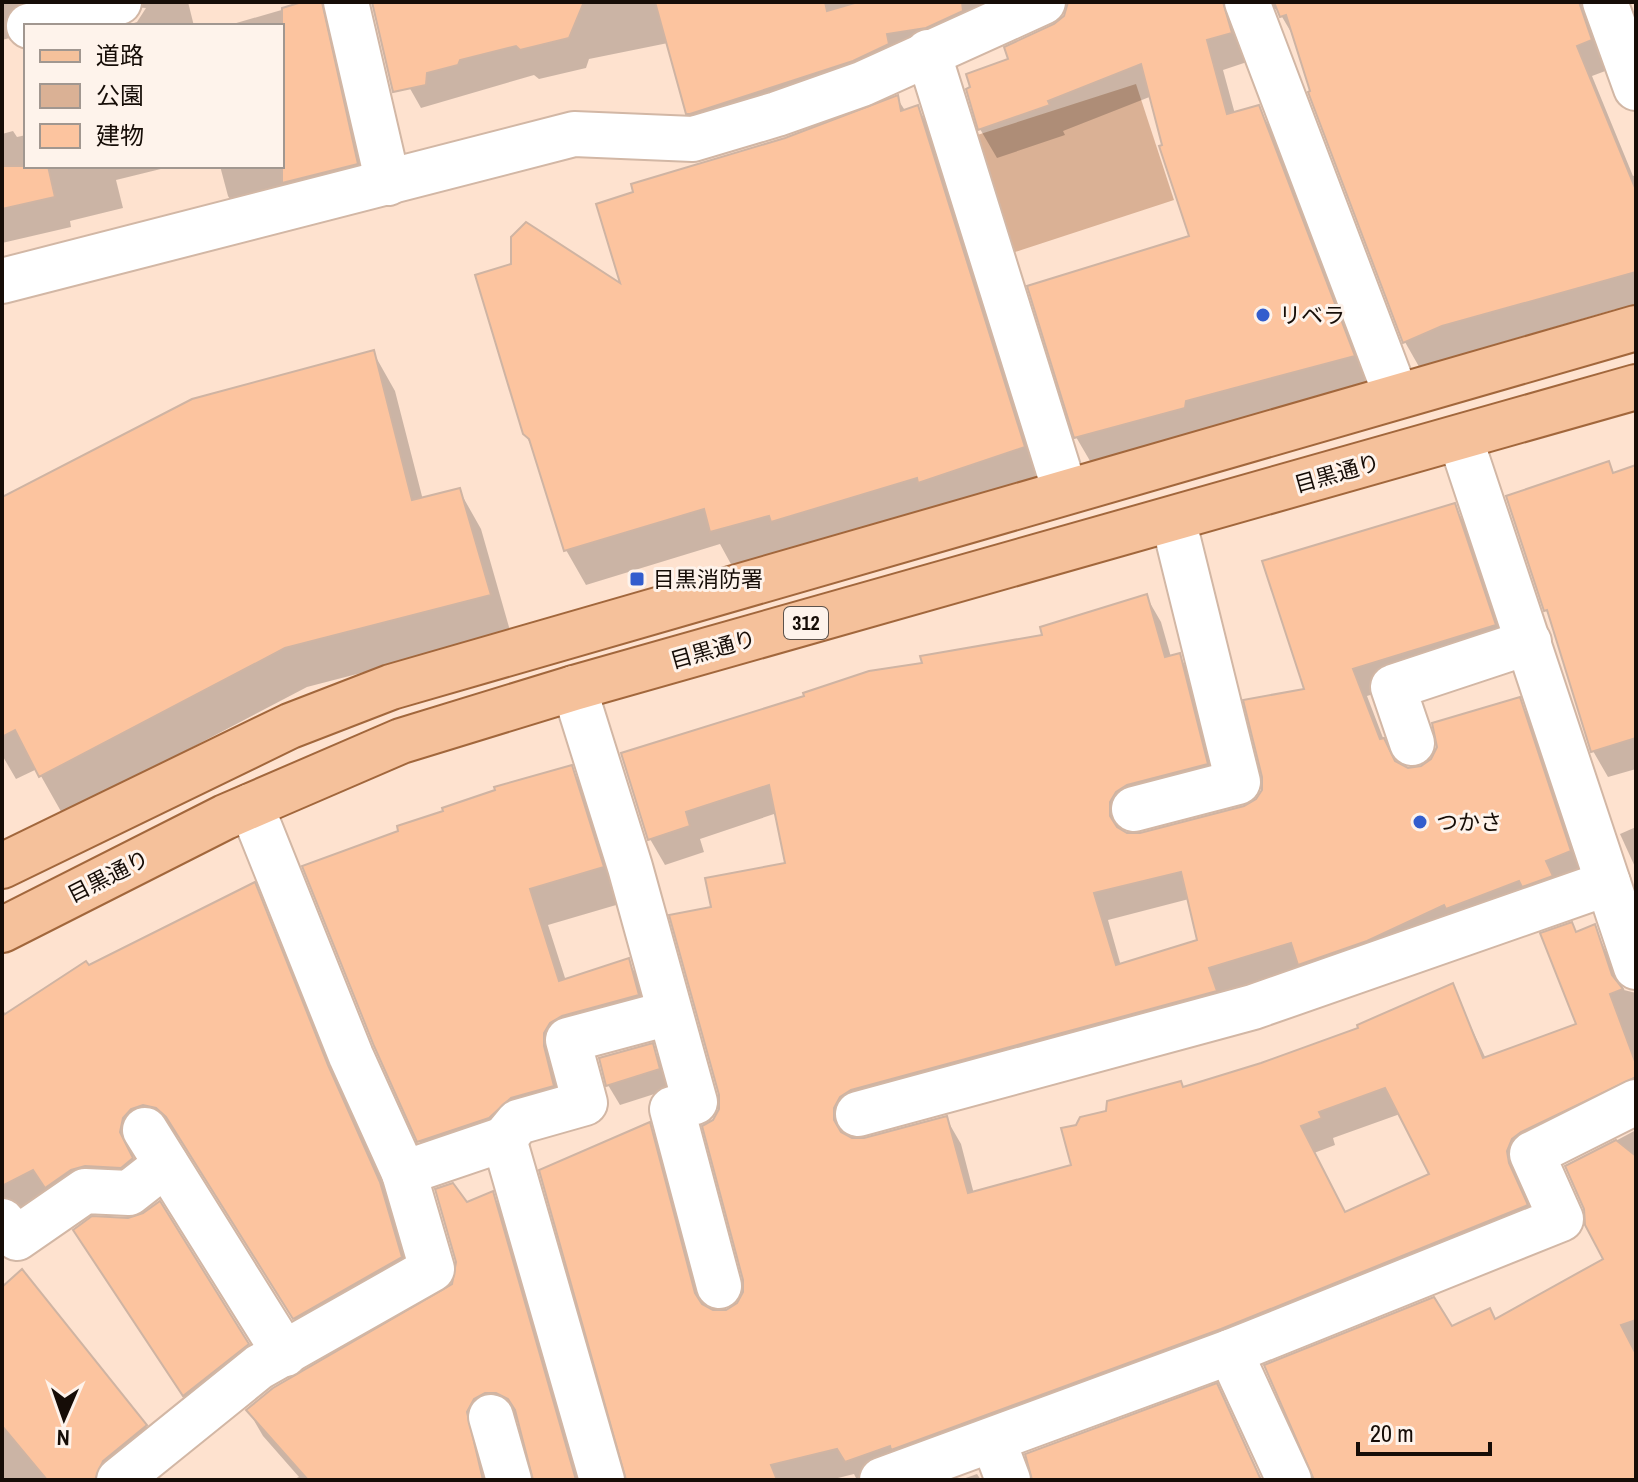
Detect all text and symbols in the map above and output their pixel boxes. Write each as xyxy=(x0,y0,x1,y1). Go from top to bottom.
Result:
legend xyxy=(24,24,284,168)
text: 道路 xyxy=(96,39,144,71)
text: 公園 xyxy=(96,79,144,111)
text: 建物 xyxy=(96,119,144,151)
place label: リベラ xyxy=(1279,300,1345,330)
marker: リベラ xyxy=(1254,306,1272,324)
street label: 目黒通り xyxy=(1291,446,1383,500)
place label: 目黒消防署 xyxy=(653,564,763,594)
marker: 目黒消防署 xyxy=(628,570,646,588)
road number: 312 xyxy=(784,607,828,639)
street label: 目黒通り xyxy=(667,622,759,676)
place label: つかさ xyxy=(1436,807,1502,837)
marker: つかさ xyxy=(1411,813,1429,831)
street label: 目黒通り xyxy=(62,843,154,909)
north arrow xyxy=(24,1378,104,1458)
scale bar xyxy=(1358,1406,1490,1456)
text: 20 m xyxy=(1370,1417,1414,1449)
text: N xyxy=(56,1423,70,1453)

